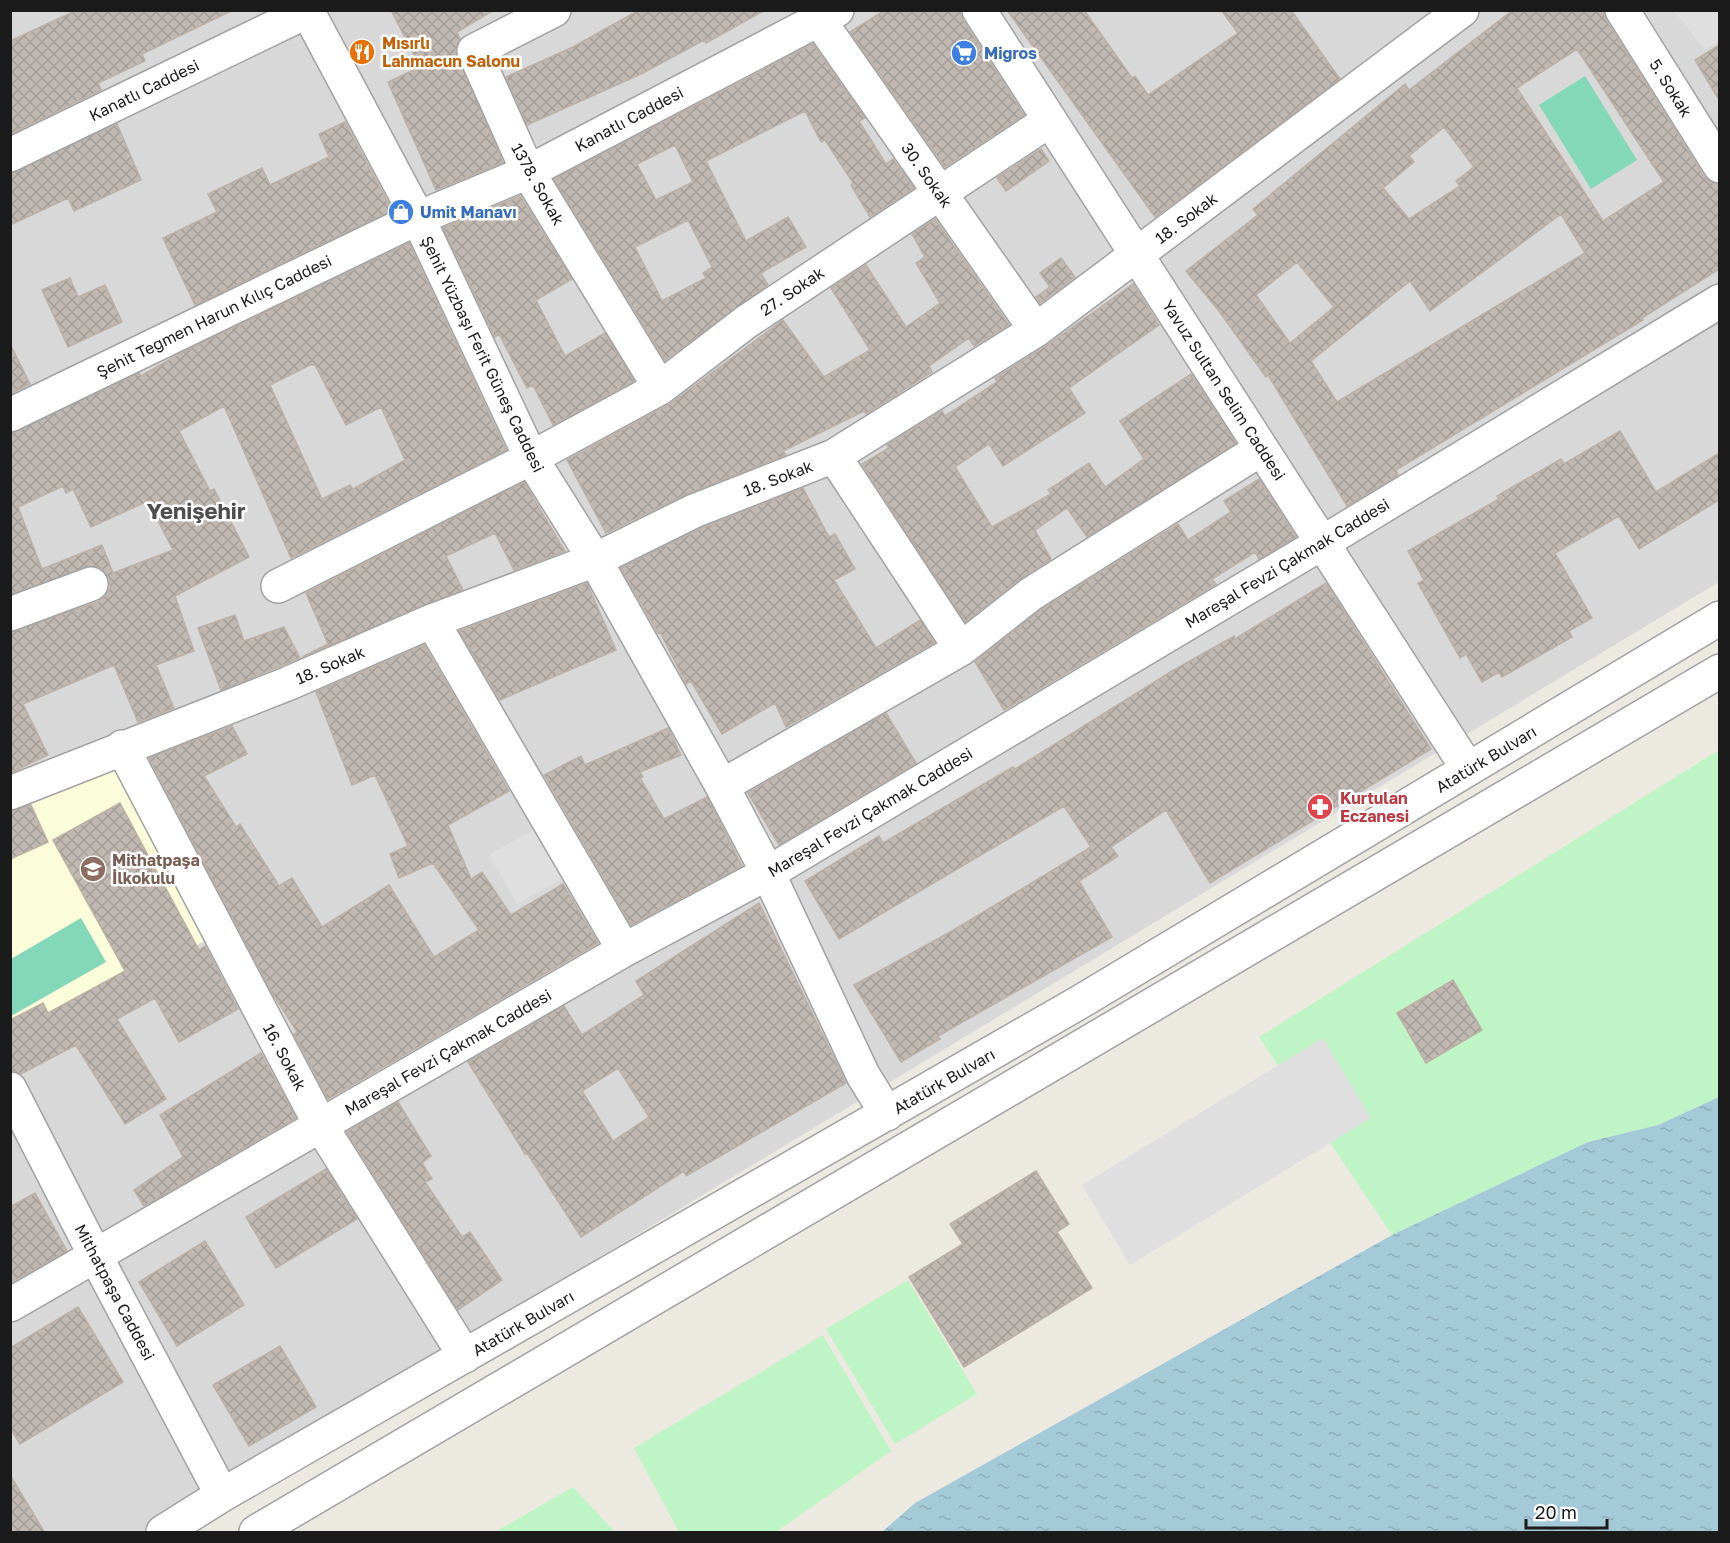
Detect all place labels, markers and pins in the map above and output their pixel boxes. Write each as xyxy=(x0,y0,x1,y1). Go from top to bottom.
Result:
place label: Mısırlı Lahmacun Salonu xyxy=(382,33,520,71)
restaurant icon: Mısırlı Lahmacun Salonu xyxy=(347,37,377,67)
supermarket icon: Migros xyxy=(949,38,979,68)
place label: Migros xyxy=(984,43,1037,63)
shop icon: Umit Manavı xyxy=(386,197,416,227)
place label: Umit Manavı xyxy=(420,202,517,222)
place label: Kurtulan Eczanesi xyxy=(1340,788,1409,826)
pharmacy icon: Kurtulan Eczanesi xyxy=(1305,792,1335,822)
place label: Mithatpaşa İlkokulu xyxy=(112,850,200,888)
school or university icon: Mithatpaşa İlkokulu xyxy=(78,854,108,884)

